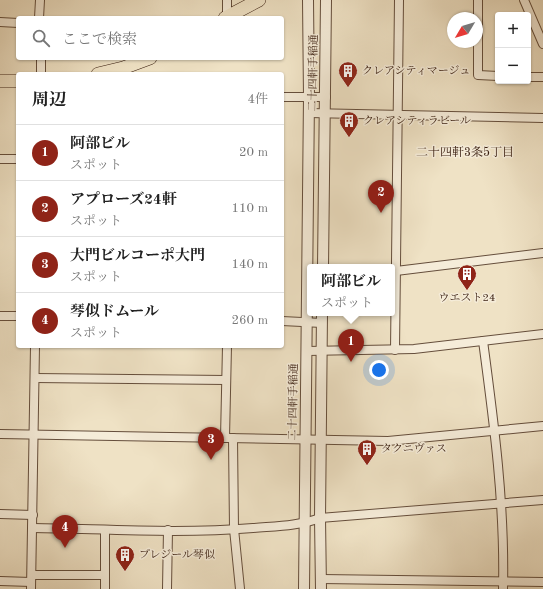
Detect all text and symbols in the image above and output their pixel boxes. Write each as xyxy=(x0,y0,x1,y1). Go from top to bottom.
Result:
north arrow xyxy=(447,12,483,48)
map controls xyxy=(495,12,531,84)
button: + xyxy=(495,12,531,48)
search box xyxy=(16,16,284,60)
icon: search xyxy=(30,27,52,49)
text: ここで検索 xyxy=(62,33,137,48)
street label: 二十四軒手稲通 xyxy=(306,34,320,112)
button: − xyxy=(495,48,531,84)
building icon: クレアシティマージュ xyxy=(337,60,359,88)
place label: クレアシティマージュ xyxy=(362,65,470,77)
text: 周辺 xyxy=(32,92,66,109)
text: 4件 xyxy=(247,93,268,106)
building icon: クレアシティラビール xyxy=(338,110,360,138)
place label: クレアシティラビール xyxy=(363,115,471,127)
text: 阿部ビル xyxy=(70,137,130,152)
district label: 二十四軒3条5丁目 xyxy=(416,145,514,159)
text: 1 xyxy=(41,146,49,159)
text: 20 m xyxy=(239,146,268,159)
text: スポット xyxy=(70,159,122,172)
pin: 2 xyxy=(368,180,394,213)
text: アプローズ24軒 xyxy=(70,193,177,208)
text: 2 xyxy=(41,202,49,215)
text: 110 m xyxy=(231,202,268,215)
text: スポット xyxy=(70,215,122,228)
text: 大門ビルコーポ大門 xyxy=(70,249,205,264)
text: 3 xyxy=(41,258,49,271)
text: 140 m xyxy=(231,258,268,271)
building icon: ウエスト24 xyxy=(456,263,478,291)
popup xyxy=(307,264,395,316)
text: スポット xyxy=(70,271,122,284)
text: 阿部ビル xyxy=(321,275,381,290)
place label: ウエスト24 xyxy=(439,292,495,304)
text: スポット xyxy=(321,297,373,310)
text: 琴似ドムール xyxy=(70,305,159,320)
text: 4 xyxy=(41,314,49,327)
text: 260 m xyxy=(231,314,268,327)
text: スポット xyxy=(70,327,122,340)
pin: 1 xyxy=(338,329,364,362)
your location xyxy=(369,360,389,380)
street label: 二十四軒手稲通 xyxy=(286,363,300,441)
pin: 3 xyxy=(198,427,224,460)
building icon: タクニヴァス xyxy=(356,438,378,466)
place label: タクニヴァス xyxy=(381,442,447,455)
pin: 4 xyxy=(52,515,78,548)
building icon: プレジール琴似 xyxy=(114,544,136,572)
place label: プレジール琴似 xyxy=(139,548,215,561)

